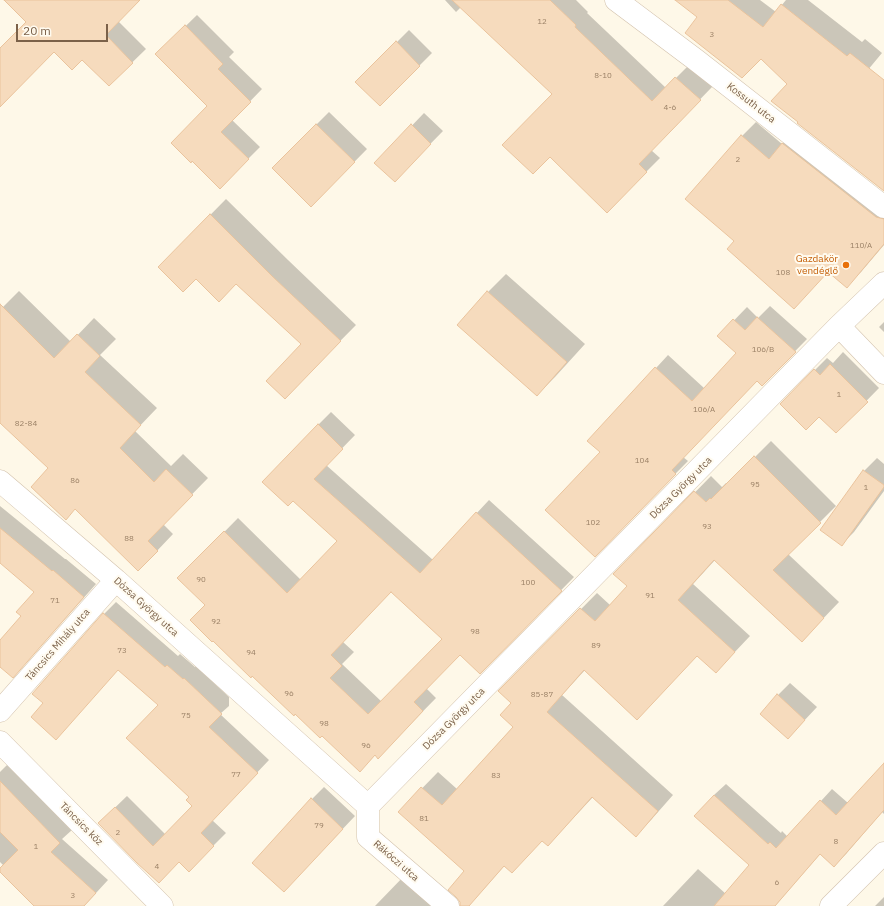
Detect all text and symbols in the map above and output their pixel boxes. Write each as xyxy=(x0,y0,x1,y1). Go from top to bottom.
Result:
scale bar xyxy=(18,16,110,42)
house number: 12 xyxy=(537,17,547,27)
text: 20 m xyxy=(23,23,51,38)
house number: 3 xyxy=(710,30,714,40)
house number: 8-10 xyxy=(594,71,612,81)
street label: Kossuth utca xyxy=(724,80,778,126)
house number: 4-6 xyxy=(664,103,676,113)
house number: 2 xyxy=(736,155,740,165)
house number: 110/A xyxy=(850,241,872,251)
place label: Gazdakör vendéglő xyxy=(796,253,838,276)
marker: Gazdakör vendéglő xyxy=(841,260,851,270)
house number: 108 xyxy=(776,268,790,278)
house number: 106/B xyxy=(752,345,774,355)
house number: 1 xyxy=(837,390,841,400)
house number: 106/A xyxy=(693,405,715,415)
house number: 82-84 xyxy=(15,419,37,429)
street label: Dózsa György utca xyxy=(648,455,714,521)
house number: 104 xyxy=(635,456,649,466)
house number: 86 xyxy=(70,476,80,486)
house number: 95 xyxy=(750,480,760,490)
house number: 1 xyxy=(864,483,868,493)
house number: 102 xyxy=(586,518,600,528)
house number: 93 xyxy=(702,522,712,532)
house number: 88 xyxy=(124,534,134,544)
street label: Dózsa György utca xyxy=(111,575,181,639)
house number: 90 xyxy=(196,575,206,585)
house number: 100 xyxy=(521,578,535,588)
house number: 91 xyxy=(645,591,655,601)
house number: 71 xyxy=(50,596,60,606)
street label: Táncsics Mihály utca xyxy=(23,606,93,684)
house number: 92 xyxy=(211,617,221,627)
house number: 98 xyxy=(470,627,480,637)
house number: 89 xyxy=(591,641,601,651)
house number: 73 xyxy=(117,646,127,656)
house number: 94 xyxy=(246,648,256,658)
street label: Dózsa György utca xyxy=(421,686,487,752)
house number: 96 xyxy=(284,689,294,699)
house number: 85-87 xyxy=(531,690,553,700)
house number: 75 xyxy=(181,711,191,721)
house number: 98 xyxy=(319,719,329,729)
house number: 96 xyxy=(361,741,371,751)
house number: 77 xyxy=(231,770,241,780)
house number: 83 xyxy=(491,771,501,781)
street label: Táncsics köz xyxy=(57,800,105,848)
house number: 81 xyxy=(419,814,429,824)
house number: 79 xyxy=(314,821,324,831)
house number: 2 xyxy=(116,828,120,838)
house number: 8 xyxy=(834,837,838,847)
street label: Rákóczi utca xyxy=(371,838,421,884)
house number: 1 xyxy=(34,842,38,852)
house number: 4 xyxy=(155,862,159,872)
house number: 6 xyxy=(775,878,779,888)
house number: 3 xyxy=(71,891,75,901)

